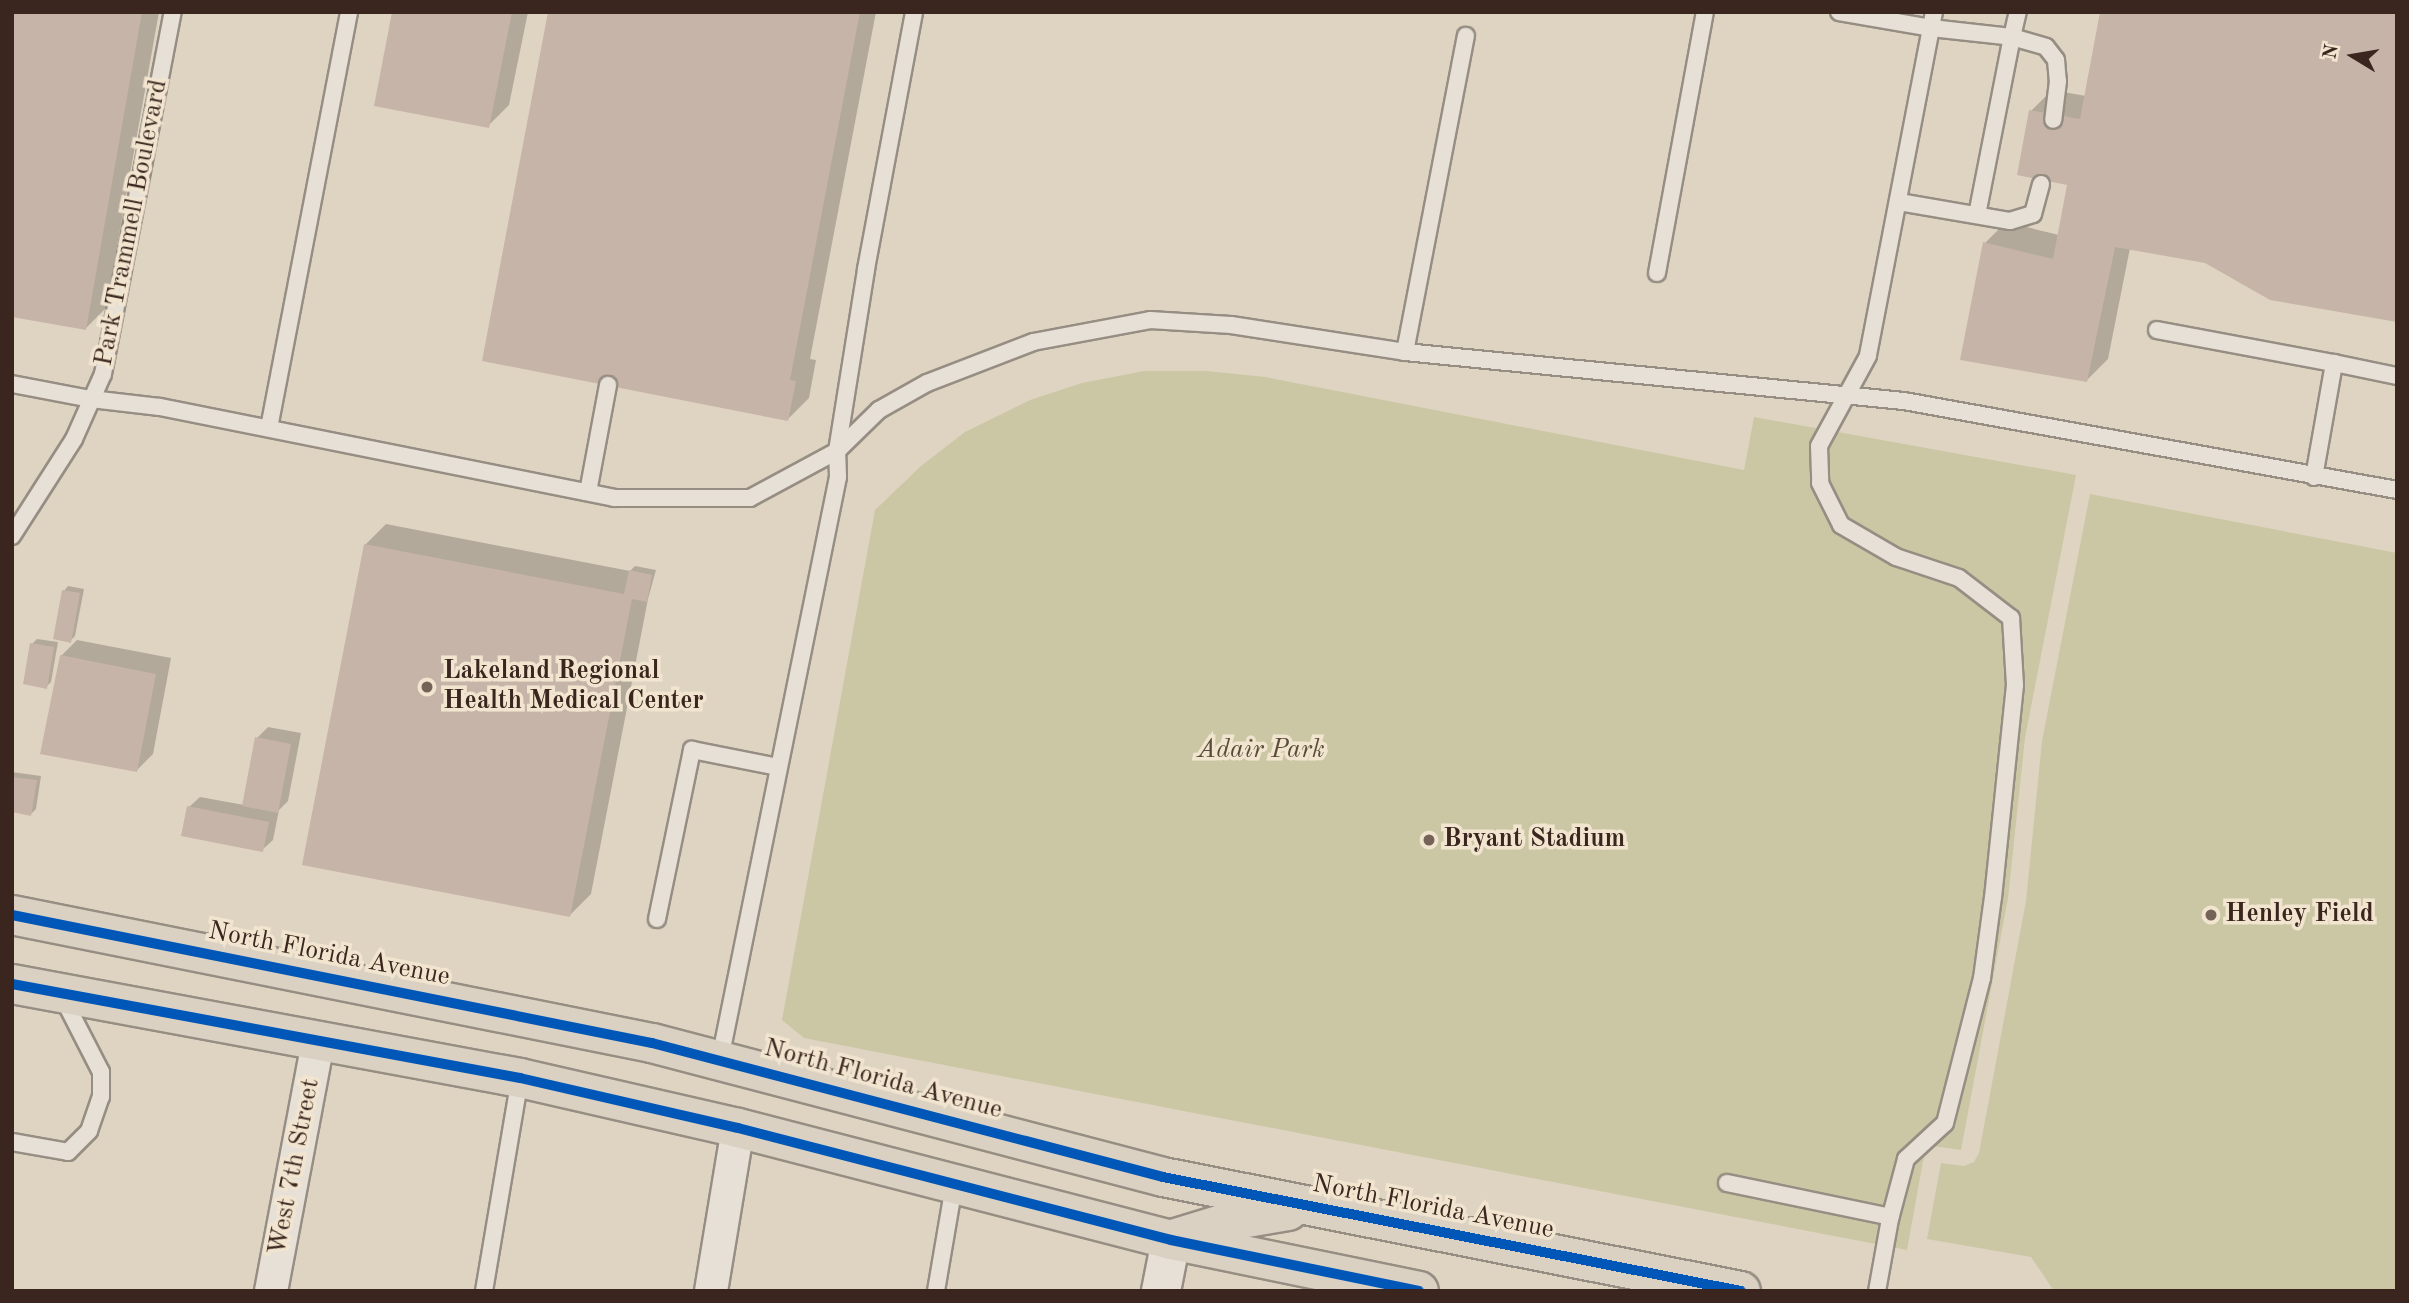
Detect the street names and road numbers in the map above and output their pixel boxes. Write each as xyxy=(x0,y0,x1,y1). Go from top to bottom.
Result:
street label: Park Trammell Boulevard xyxy=(89,77,175,369)
street label: North Florida Avenue xyxy=(206,916,452,994)
street label: North Florida Avenue xyxy=(760,1033,1006,1127)
street label: West 7th Street xyxy=(263,1076,327,1258)
street label: North Florida Avenue xyxy=(1310,1169,1556,1247)

